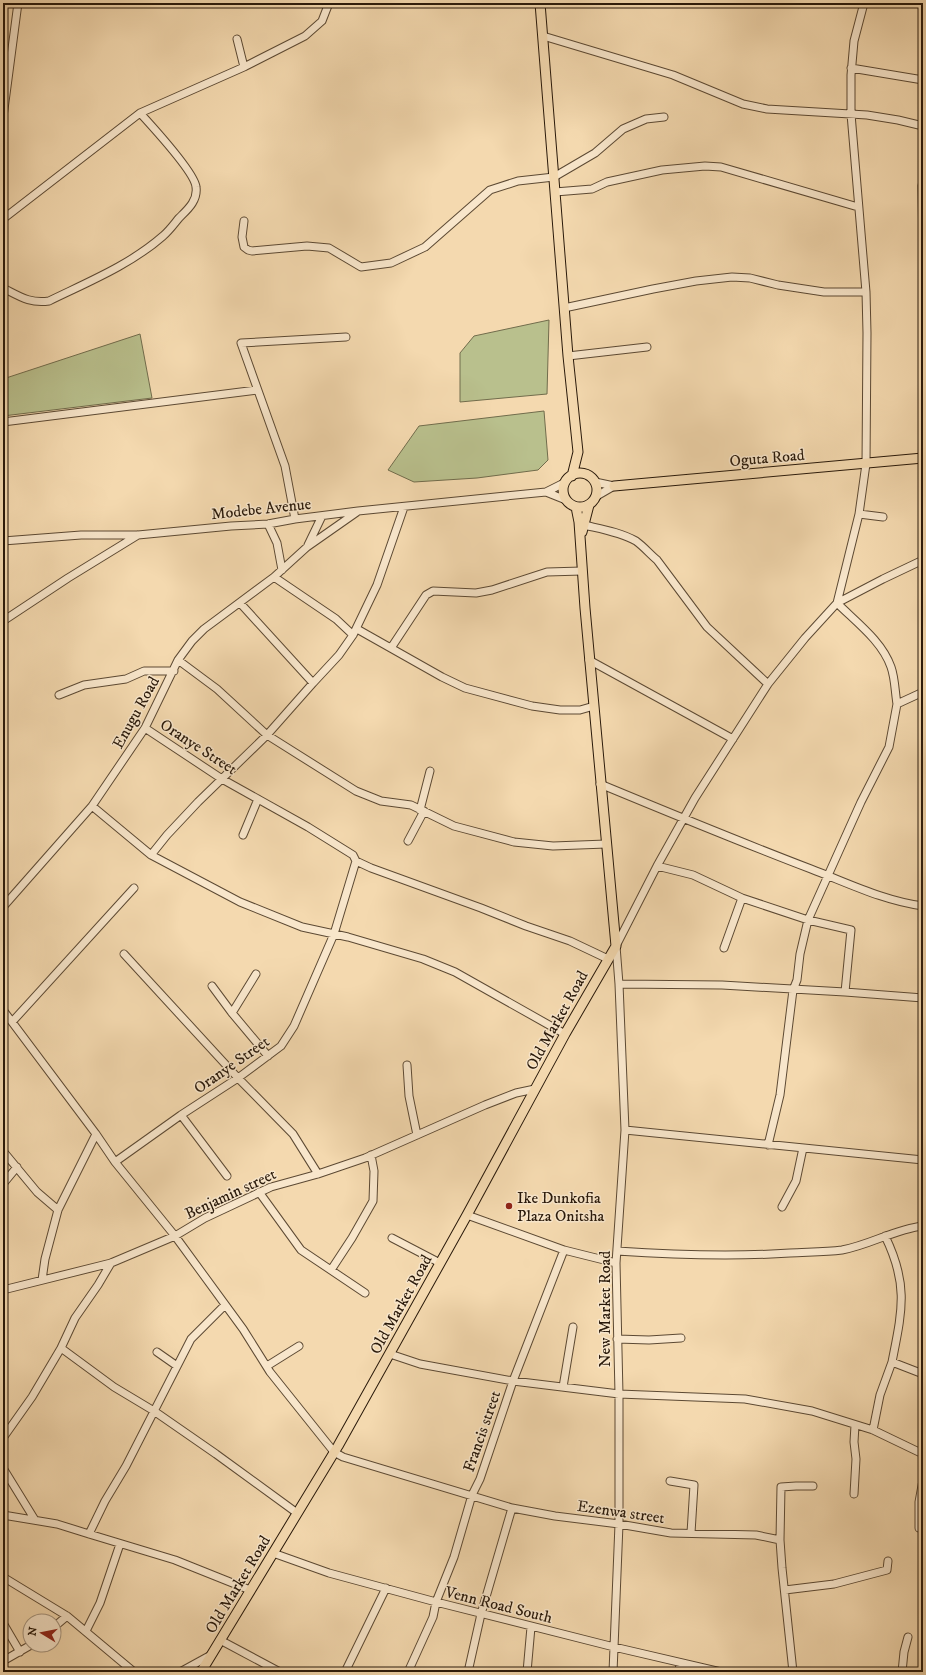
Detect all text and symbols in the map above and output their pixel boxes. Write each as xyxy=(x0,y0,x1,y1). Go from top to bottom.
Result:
street label: Oguta Road xyxy=(729,445,805,471)
street label: Modebe Avenue xyxy=(210,494,312,524)
street label: Enugu Road xyxy=(108,673,164,752)
street label: Oranye Street xyxy=(156,715,241,779)
street label: Old Market Road xyxy=(521,967,592,1074)
street label: Oranye Street xyxy=(190,1031,273,1098)
street label: Benjamin street xyxy=(182,1164,279,1224)
place label: Ike Dunkofia Plaza Onitsha xyxy=(517,1188,605,1226)
marker: Ike Dunkofia Plaza Onitsha xyxy=(504,1201,514,1211)
street label: Old Market Road xyxy=(365,1251,436,1358)
street label: New Market Road xyxy=(595,1251,615,1367)
street label: Francis street xyxy=(459,1388,505,1475)
street label: Ezenwa street xyxy=(576,1496,666,1528)
street label: Old Market Road xyxy=(201,1532,275,1637)
street label: Venn Road South xyxy=(442,1582,555,1628)
north arrow xyxy=(22,1613,62,1653)
text: N xyxy=(25,1626,41,1637)

